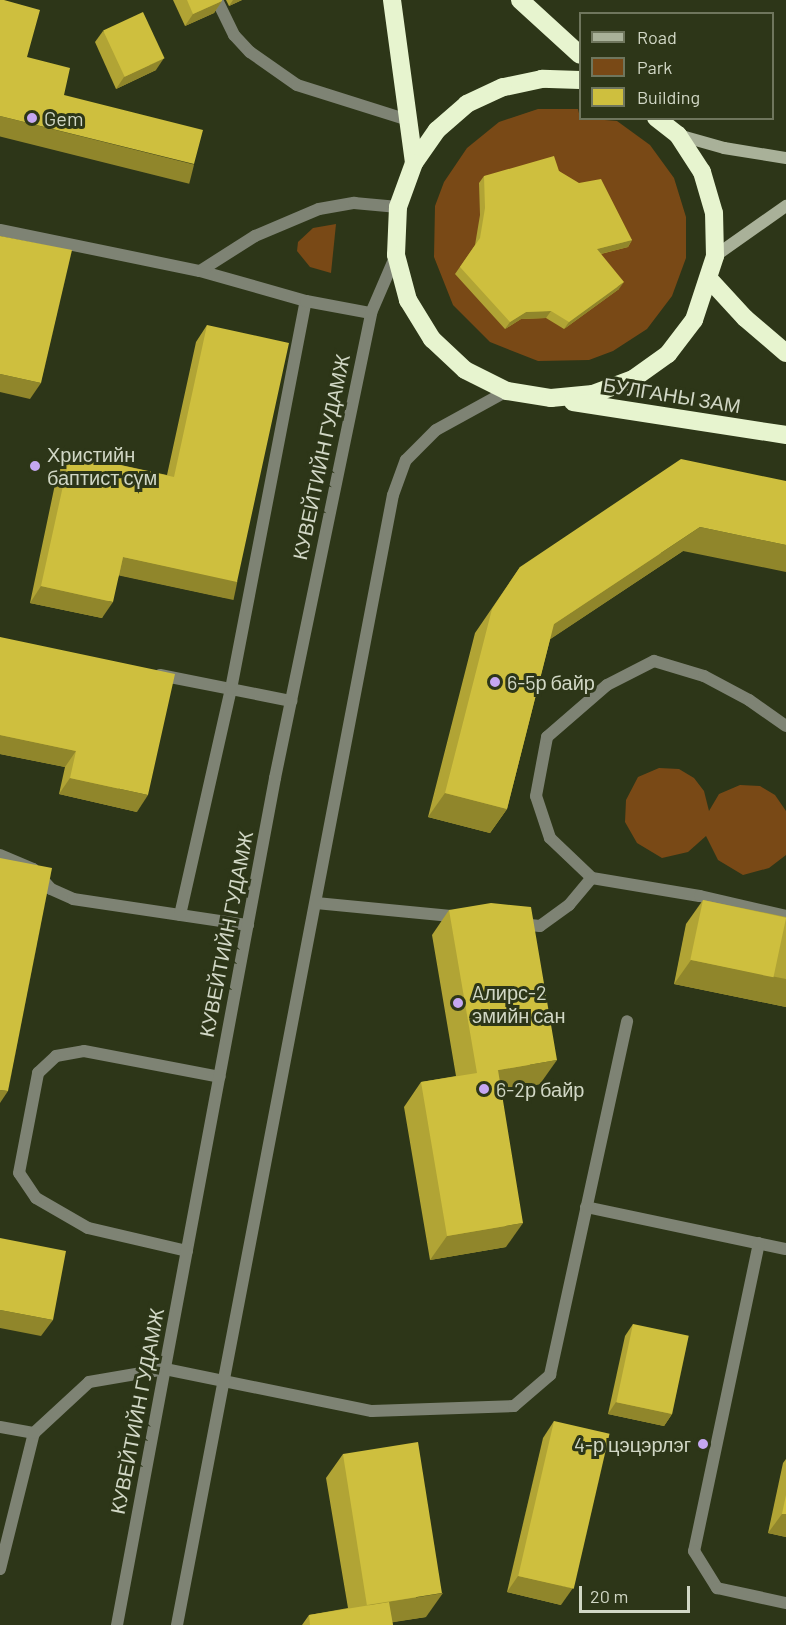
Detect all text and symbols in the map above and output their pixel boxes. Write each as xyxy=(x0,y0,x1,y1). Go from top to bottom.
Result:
legend xyxy=(579,12,774,120)
text: Road xyxy=(637,26,677,48)
text: Park xyxy=(637,56,672,78)
text: Building xyxy=(637,86,700,108)
place label: Gem xyxy=(44,106,83,130)
marker: Gem xyxy=(25,111,39,125)
street label: КУВЕЙТИЙН ГУДАМЖ xyxy=(287,352,355,562)
street label: БУЛГАНЫ ЗАМ xyxy=(602,372,742,418)
place label: Христийн баптист сүм xyxy=(47,442,157,489)
marker: Христийн баптист сүм xyxy=(28,459,42,473)
place label: 6-5р байр xyxy=(507,670,595,694)
marker: 6-5р байр xyxy=(488,675,502,689)
street label: КУВЕЙТИЙН ГУДАМЖ xyxy=(194,829,258,1039)
place label: Aлирс-2 эмийн сан xyxy=(472,980,566,1027)
marker: Aлирс-2 эмийн сан xyxy=(449,994,467,1012)
place label: 6-2р байр xyxy=(496,1077,584,1101)
marker: 6-2р байр xyxy=(477,1082,491,1096)
street label: КУВЕЙТИЙН ГУДАМЖ xyxy=(105,1306,169,1516)
place label: 4-р цэцэрлэг xyxy=(574,1432,691,1456)
marker: 4-р цэцэрлэг xyxy=(696,1437,710,1451)
scale bar xyxy=(582,1574,693,1612)
text: 20 m xyxy=(590,1585,628,1607)

